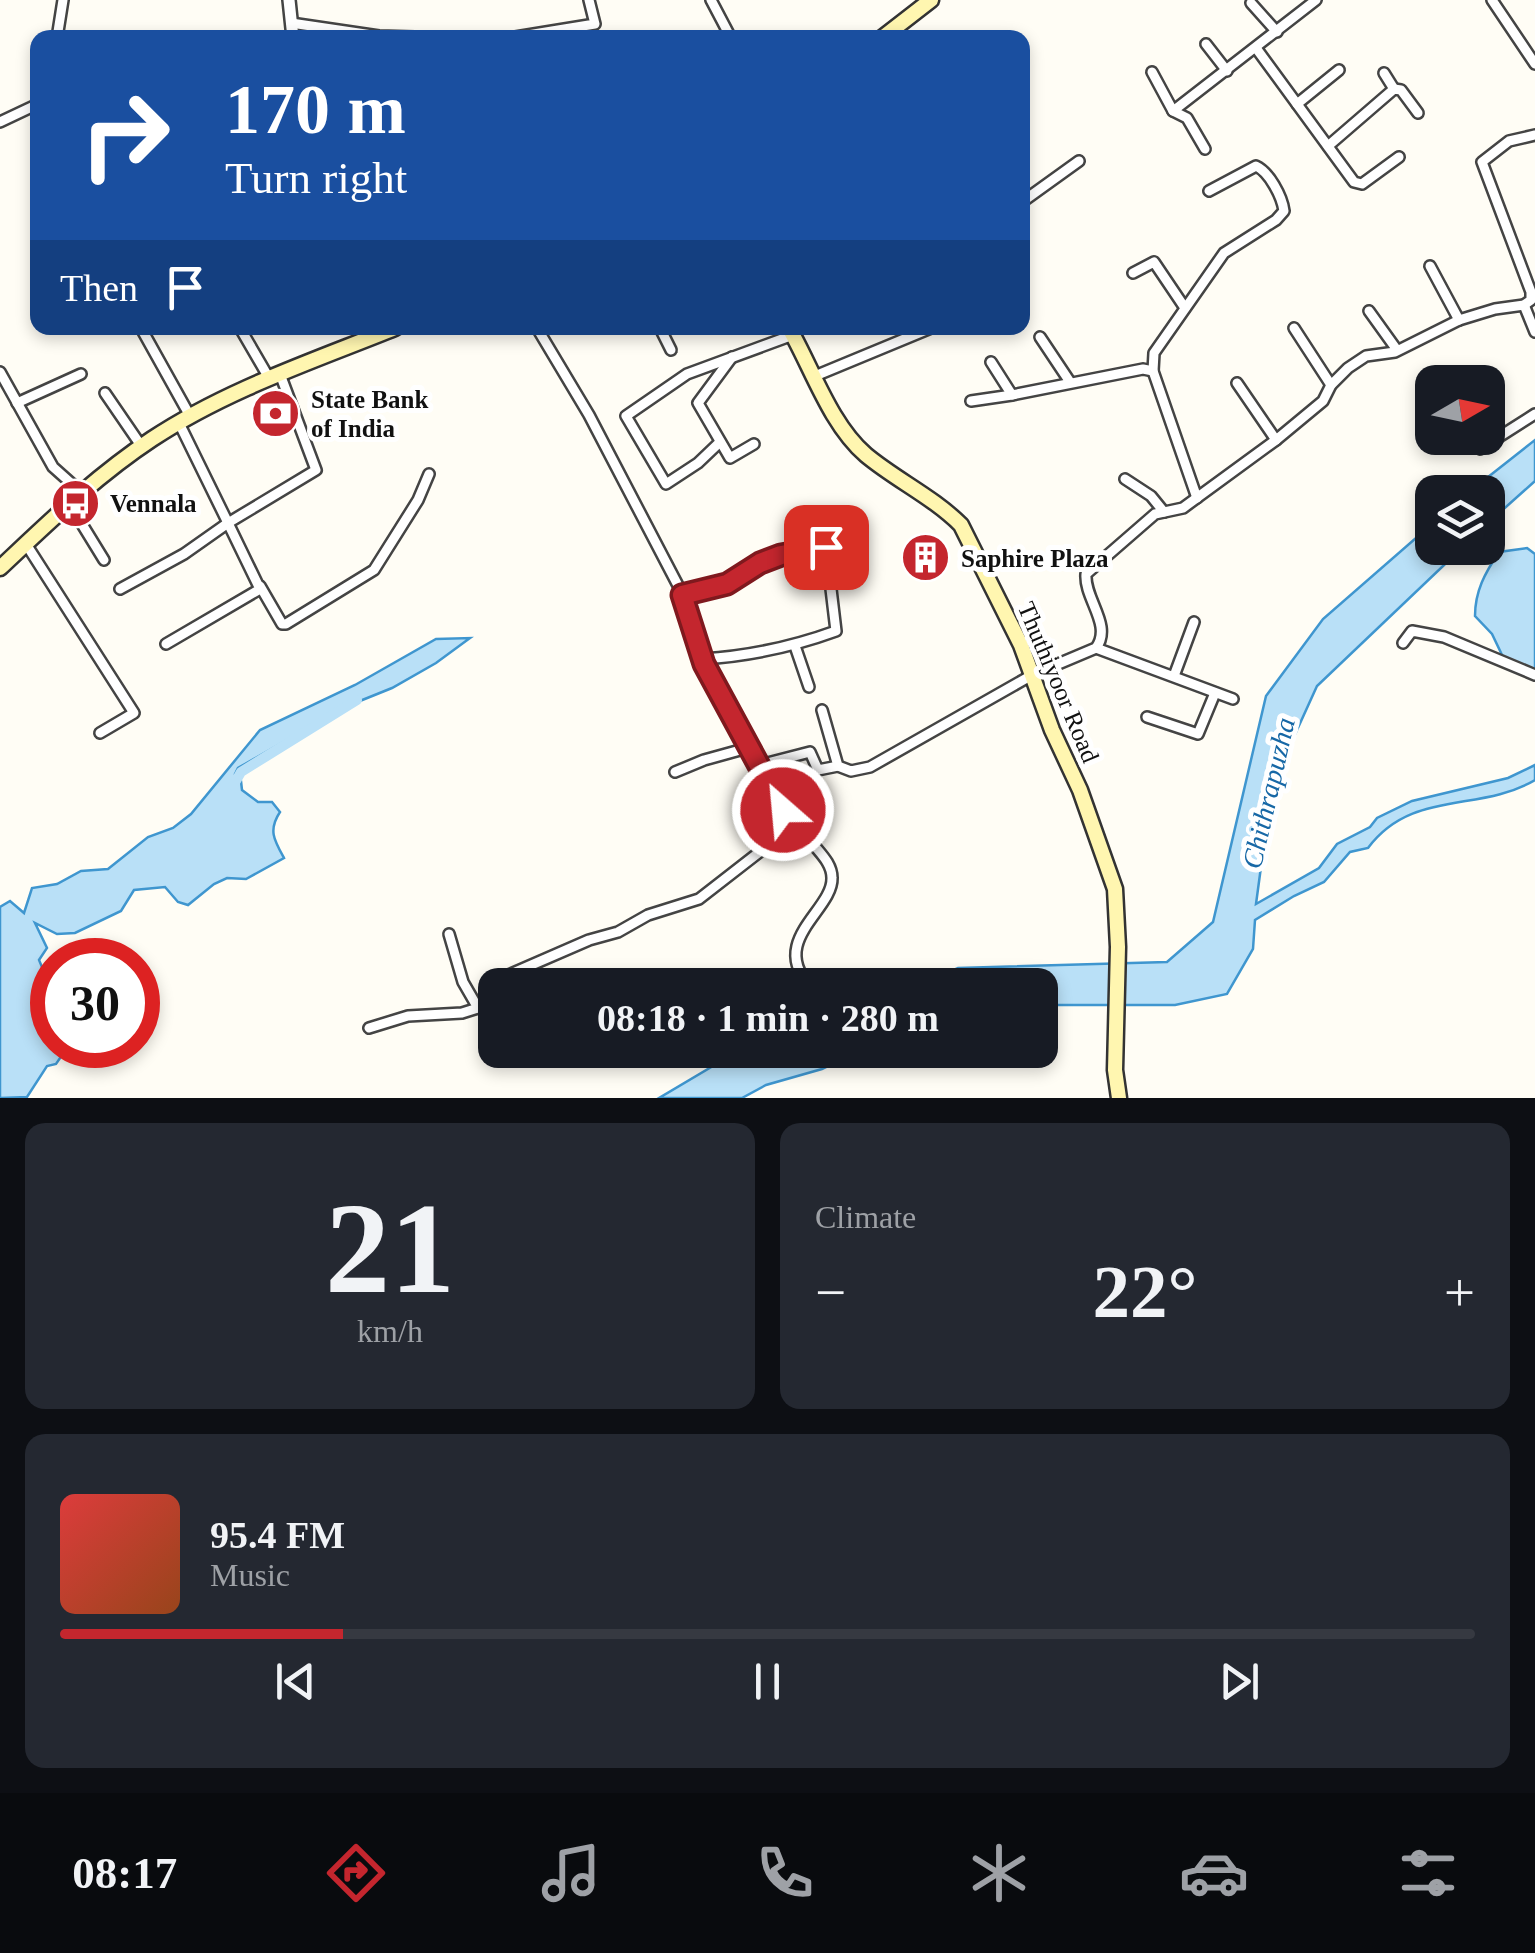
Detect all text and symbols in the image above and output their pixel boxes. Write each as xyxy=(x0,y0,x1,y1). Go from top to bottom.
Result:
icon: right xyxy=(60,70,190,200)
text: 170 m xyxy=(225,71,406,148)
text: Turn right xyxy=(225,153,407,203)
icon: arrive xyxy=(158,260,213,315)
text: Then xyxy=(60,267,138,309)
north arrow xyxy=(1415,365,1505,455)
map controls xyxy=(1415,365,1505,565)
place label: State Bank of India xyxy=(311,386,428,442)
bank icon: State Bank of India xyxy=(250,387,302,439)
button: layers xyxy=(1415,475,1505,565)
bus stop icon: Vennala xyxy=(49,477,101,529)
place label: Vennala xyxy=(110,490,197,517)
pin xyxy=(784,505,869,590)
icon: arrive xyxy=(799,520,854,575)
building icon: Saphire Plaza xyxy=(900,532,952,584)
place label: Saphire Plaza xyxy=(961,545,1109,572)
street label: Thuthiyoor Road xyxy=(1013,598,1105,767)
water label: Chithrapuzha xyxy=(1236,715,1301,872)
position arrow xyxy=(731,758,835,862)
speed limit sign: 30 xyxy=(30,938,160,1068)
text: 08:18 · 1 min · 280 m xyxy=(597,997,939,1039)
text: 21 xyxy=(325,1176,455,1320)
text: Climate xyxy=(815,1199,916,1235)
text: 22° xyxy=(1093,1250,1198,1333)
text: − xyxy=(815,1262,846,1323)
text: + xyxy=(1444,1262,1475,1323)
text: km/h xyxy=(357,1313,423,1349)
text: 95.4 FM xyxy=(210,1514,345,1556)
text: Music xyxy=(210,1557,290,1593)
icon: previous xyxy=(268,1654,323,1709)
icon: pause xyxy=(740,1654,795,1709)
icon: next xyxy=(1212,1654,1267,1709)
icon: directions xyxy=(321,1838,391,1908)
icon: music xyxy=(536,1838,606,1908)
icon: phone xyxy=(750,1838,820,1908)
icon: climate xyxy=(964,1838,1034,1908)
icon: car xyxy=(1179,1838,1249,1908)
icon: filters xyxy=(1393,1838,1463,1908)
text: 08:17 xyxy=(72,1848,177,1898)

